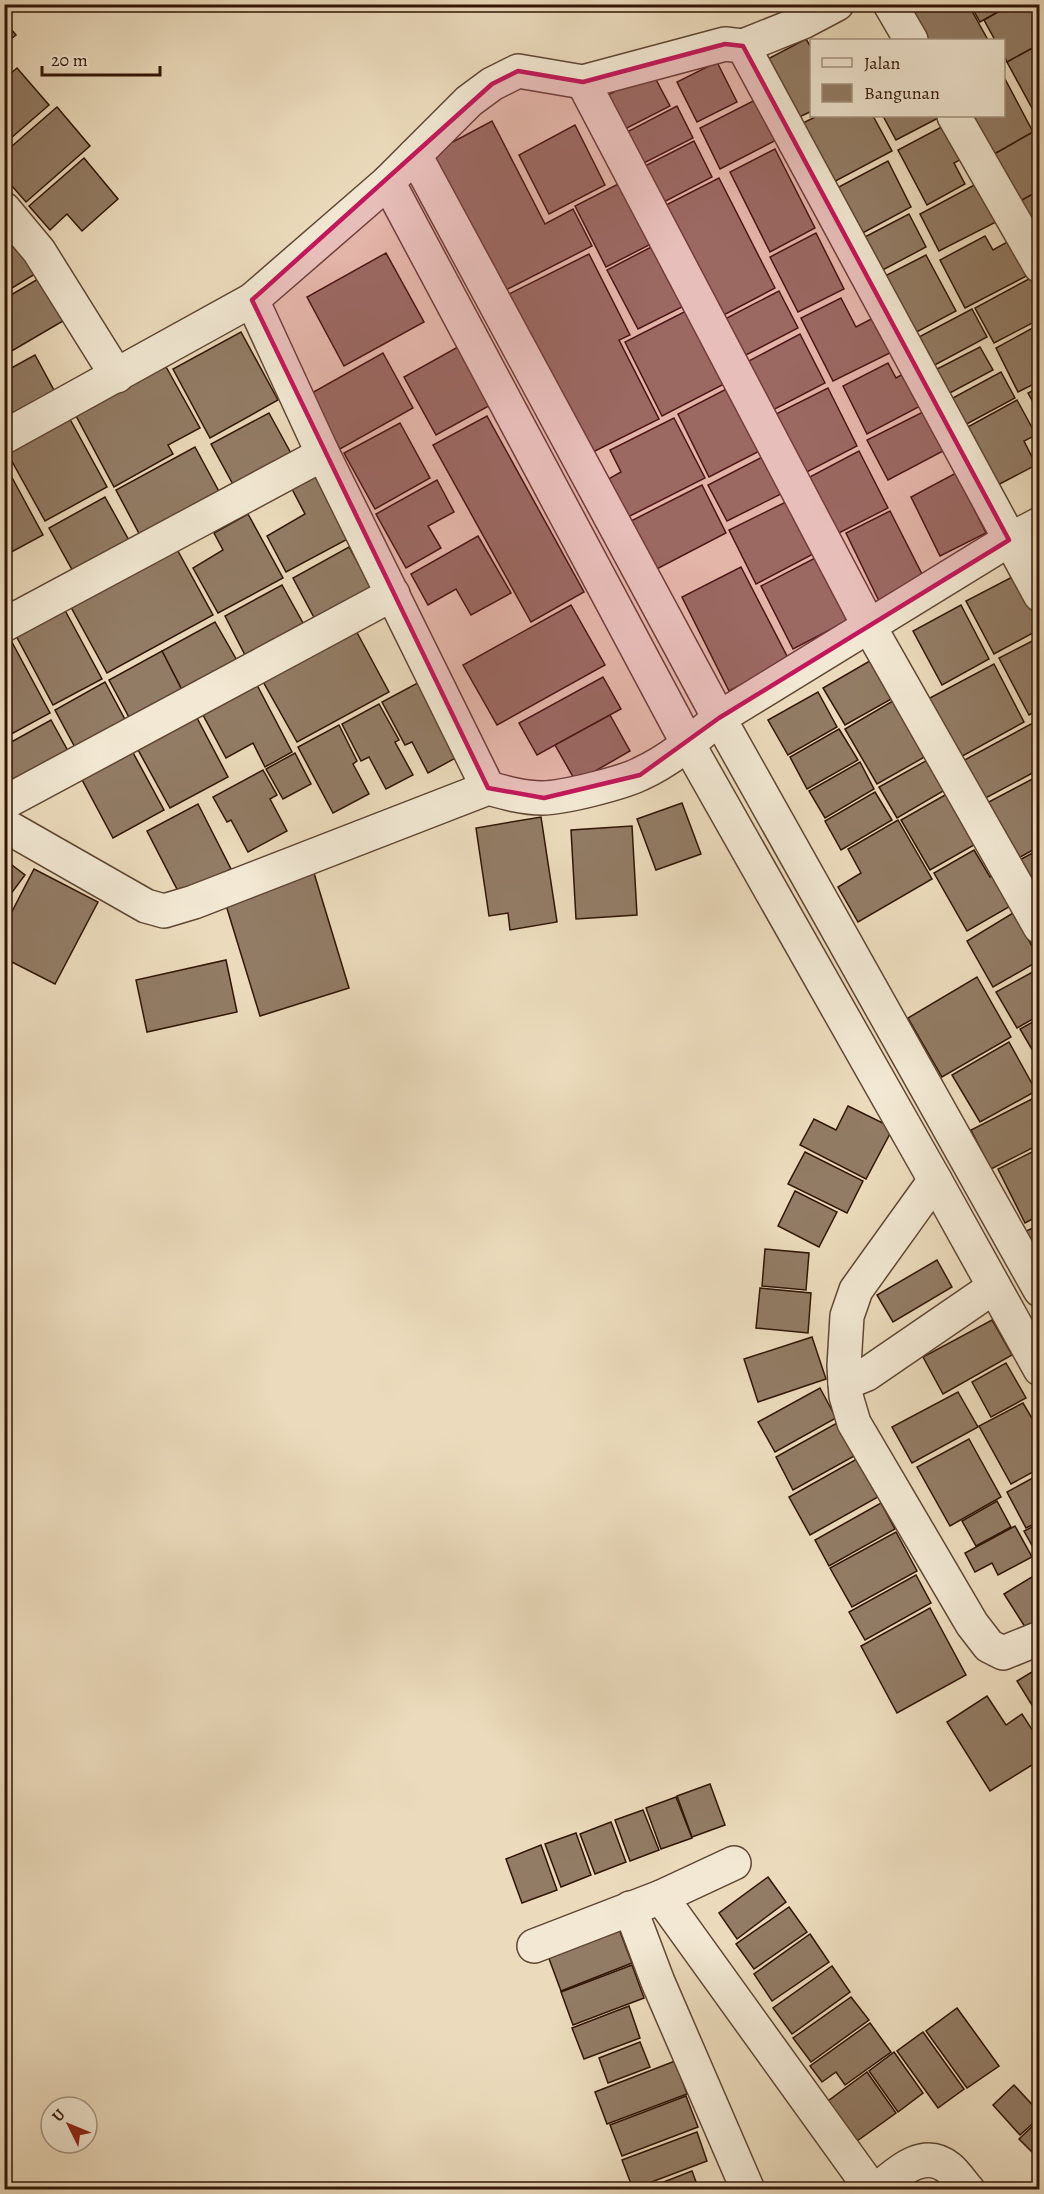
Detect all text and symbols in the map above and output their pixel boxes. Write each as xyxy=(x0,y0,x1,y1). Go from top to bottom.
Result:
scale bar xyxy=(42,39,160,77)
legend xyxy=(810,39,1005,117)
text: 20 m xyxy=(51,48,88,72)
text: Jalan xyxy=(864,51,901,75)
text: Bangunan xyxy=(864,81,940,105)
north arrow xyxy=(39,2095,99,2155)
text: U xyxy=(47,2104,71,2127)

